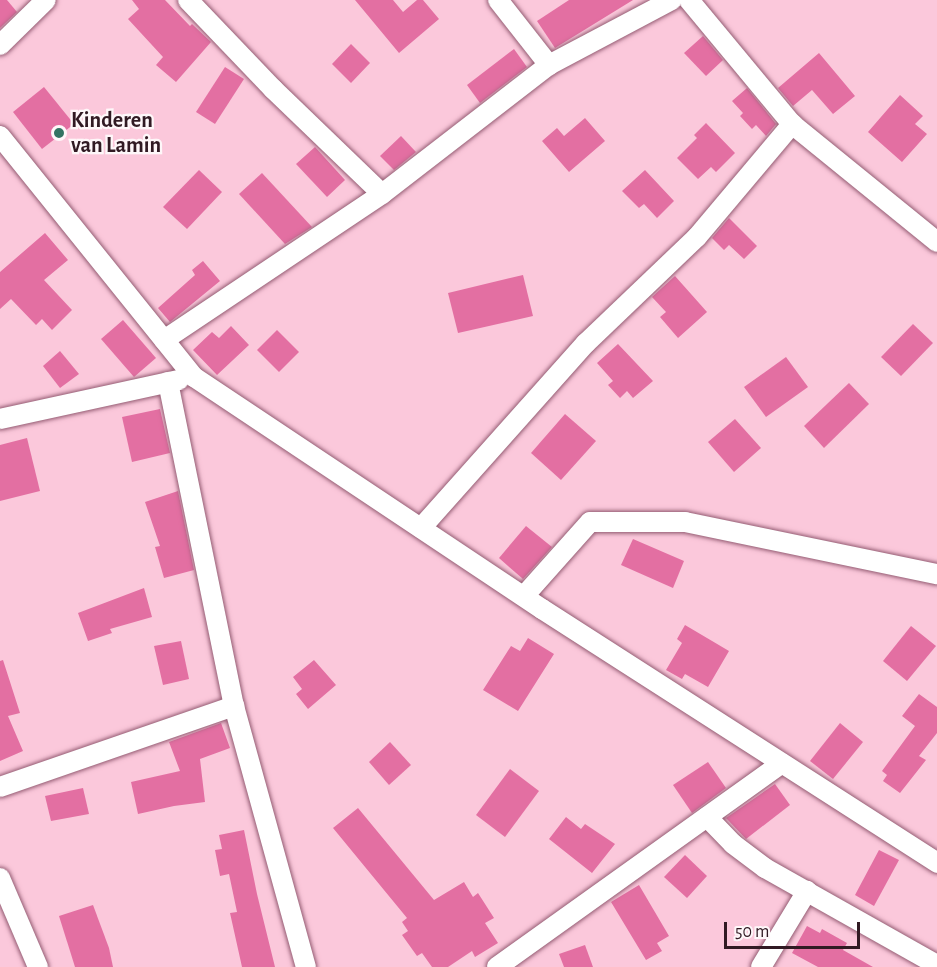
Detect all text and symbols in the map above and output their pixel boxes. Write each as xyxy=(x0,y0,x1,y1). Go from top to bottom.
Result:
place label: Kinderen van Lamin xyxy=(71,107,161,158)
marker: Kinderen van Lamin xyxy=(52,126,66,140)
scale bar xyxy=(727,910,864,948)
text: 50 m xyxy=(735,923,769,941)

